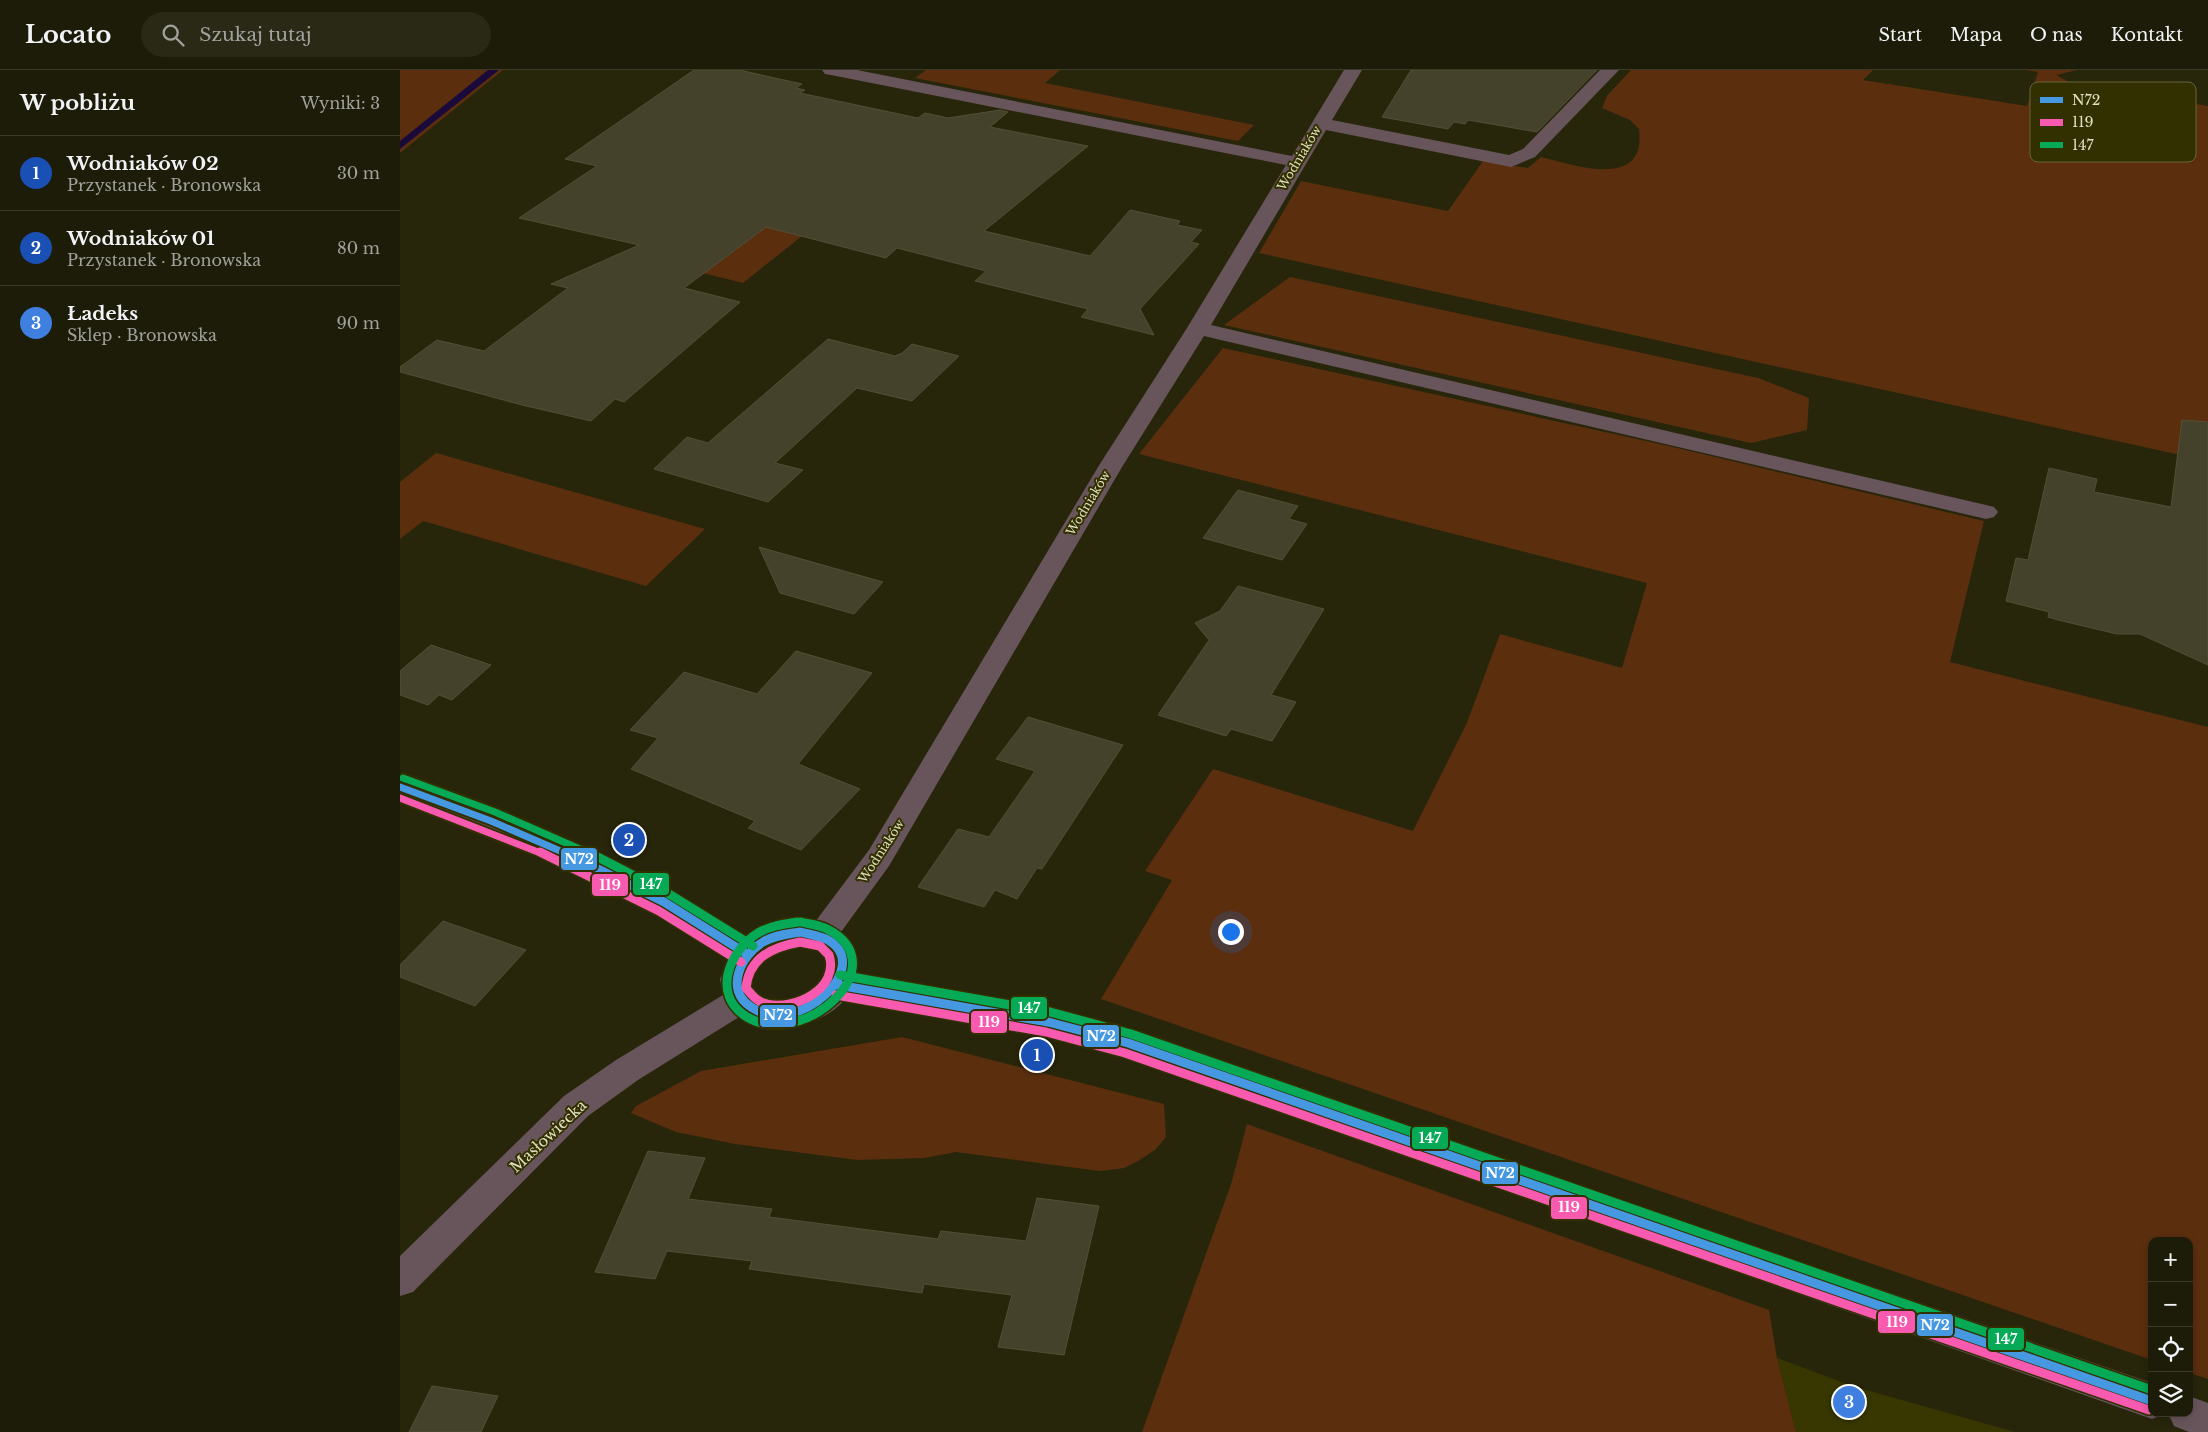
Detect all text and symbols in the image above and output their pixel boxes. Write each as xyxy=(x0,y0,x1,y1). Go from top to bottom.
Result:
search box xyxy=(141,12,491,57)
text: Locato xyxy=(25,20,111,49)
icon: search xyxy=(159,21,187,49)
text: Szukaj tutaj xyxy=(199,23,312,46)
text: Start xyxy=(1878,24,1922,46)
text: Mapa xyxy=(1950,24,2002,46)
text: O nas xyxy=(2030,24,2083,46)
text: Kontakt xyxy=(2111,24,2183,46)
legend xyxy=(2030,82,2196,162)
text: W pobliżu xyxy=(20,90,135,116)
text: N72 xyxy=(2072,91,2100,109)
text: Wyniki: 3 xyxy=(301,93,380,113)
text: 119 xyxy=(2072,113,2094,131)
street label: Wodniaków xyxy=(1273,122,1325,194)
text: 147 xyxy=(2072,136,2094,154)
text: Wodniaków 02 xyxy=(67,152,219,175)
text: 1 xyxy=(33,163,39,183)
text: 30 m xyxy=(337,163,380,183)
text: Przystanek · Bronowska xyxy=(67,175,261,195)
text: Wodniaków 01 xyxy=(67,227,214,250)
text: 2 xyxy=(31,238,41,258)
text: 80 m xyxy=(337,238,380,258)
text: Przystanek · Bronowska xyxy=(67,250,261,270)
text: Ładeks xyxy=(67,302,138,325)
text: 3 xyxy=(31,313,41,333)
text: 90 m xyxy=(337,313,380,333)
text: Sklep · Bronowska xyxy=(67,325,217,345)
street label: Wodniaków xyxy=(1062,467,1114,539)
street label: Wodniaków xyxy=(854,816,908,887)
pin: 2 xyxy=(613,821,645,859)
line badge: N72 xyxy=(560,847,598,871)
text: N72 xyxy=(564,850,594,868)
line badge: 147 xyxy=(632,872,670,896)
line badge: 119 xyxy=(591,873,629,897)
text: 147 xyxy=(640,875,663,893)
text: 119 xyxy=(599,876,621,894)
your location xyxy=(1218,919,1244,945)
line badge: 147 xyxy=(1010,996,1048,1020)
text: 147 xyxy=(1018,999,1041,1017)
line badge: N72 xyxy=(759,1004,797,1028)
text: N72 xyxy=(763,1006,793,1024)
line badge: 119 xyxy=(970,1010,1008,1034)
text: 119 xyxy=(978,1013,1000,1031)
line badge: N72 xyxy=(1082,1024,1120,1048)
text: N72 xyxy=(1086,1027,1116,1045)
pin: 1 xyxy=(1021,1036,1053,1074)
street label: Masłowiecka xyxy=(506,1095,591,1176)
line badge: 147 xyxy=(1411,1126,1449,1150)
text: 147 xyxy=(1419,1129,1442,1147)
line badge: N72 xyxy=(1481,1161,1519,1185)
text: N72 xyxy=(1485,1164,1515,1182)
line badge: 119 xyxy=(1550,1196,1588,1220)
text: 119 xyxy=(1558,1198,1580,1216)
map controls xyxy=(2148,1237,2193,1417)
button: + xyxy=(2148,1237,2193,1282)
button: − xyxy=(2148,1282,2193,1327)
line badge: 119 xyxy=(1877,1310,1916,1334)
text: 119 xyxy=(1886,1313,1908,1331)
line badge: N72 xyxy=(1916,1313,1954,1337)
text: N72 xyxy=(1920,1316,1950,1334)
line badge: 147 xyxy=(1987,1327,2025,1351)
button: locate xyxy=(2148,1327,2193,1372)
text: 147 xyxy=(1995,1330,2018,1348)
button: layers xyxy=(2148,1372,2193,1417)
pin: 3 xyxy=(1833,1383,1865,1421)

